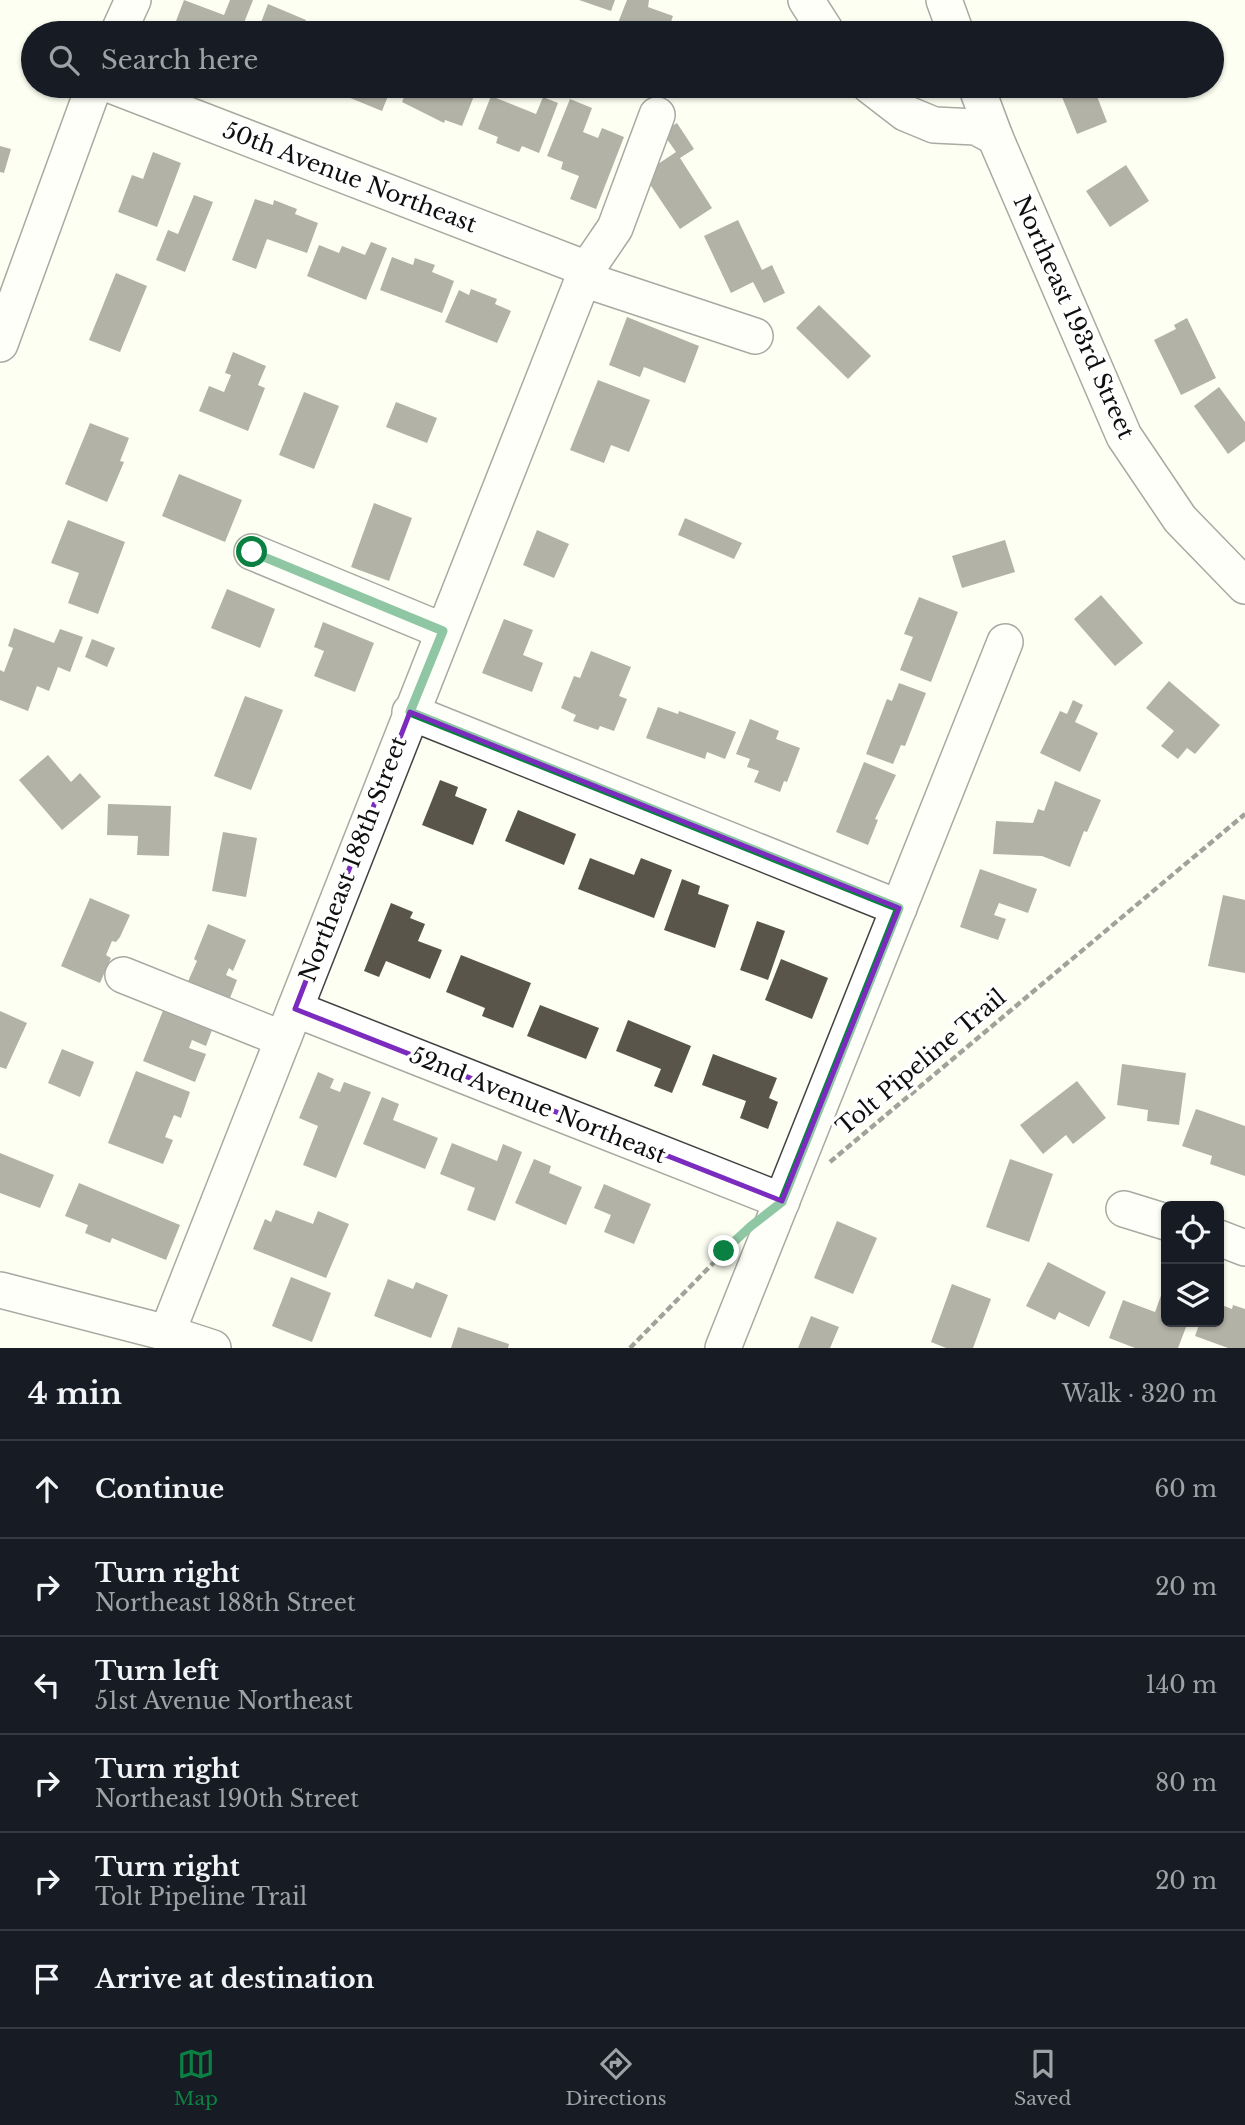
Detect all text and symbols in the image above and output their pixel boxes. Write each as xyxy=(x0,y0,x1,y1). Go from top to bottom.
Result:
search box xyxy=(21,21,1224,98)
icon: search xyxy=(45,41,83,79)
text: Search here xyxy=(101,44,258,76)
street label: 50th Avenue Northeast xyxy=(219,116,481,238)
street label: Northeast 193rd Street xyxy=(1008,191,1140,443)
route start xyxy=(236,536,267,567)
street label: Northeast 188th Street xyxy=(293,732,413,986)
street label: Tolt Pipeline Trail xyxy=(831,983,1011,1141)
street label: 52nd Avenue Northeast xyxy=(406,1041,671,1169)
map controls xyxy=(1161,1201,1224,1327)
button: locate xyxy=(1161,1201,1224,1264)
route end xyxy=(708,1235,739,1266)
button: layers xyxy=(1161,1264,1224,1327)
text: 4 min xyxy=(28,1375,122,1412)
text: Walk · 320 m xyxy=(1062,1380,1217,1408)
icon: ahead xyxy=(28,1470,66,1508)
text: Continue xyxy=(95,1473,224,1505)
text: 60 m xyxy=(1155,1475,1217,1503)
text: Turn right xyxy=(95,1557,240,1589)
icon: right xyxy=(28,1568,66,1606)
text: 20 m xyxy=(1155,1573,1217,1601)
text: Northeast 188th Street xyxy=(95,1589,356,1617)
text: Turn left xyxy=(95,1655,219,1687)
icon: left xyxy=(28,1666,66,1704)
text: 140 m xyxy=(1146,1671,1217,1699)
text: 51st Avenue Northeast xyxy=(95,1687,353,1715)
text: Turn right xyxy=(95,1753,240,1785)
icon: right xyxy=(28,1764,66,1802)
text: 80 m xyxy=(1155,1769,1217,1797)
text: Northeast 190th Street xyxy=(95,1785,359,1813)
text: Turn right xyxy=(95,1851,240,1883)
icon: right xyxy=(28,1862,66,1900)
text: 20 m xyxy=(1155,1867,1217,1895)
text: Tolt Pipeline Trail xyxy=(95,1883,307,1911)
icon: arrive xyxy=(28,1960,66,1998)
text: Arrive at destination xyxy=(95,1963,375,1995)
tab: Map xyxy=(174,2045,218,2110)
tab: Directions xyxy=(565,2045,666,2110)
tab: Saved xyxy=(1014,2045,1071,2110)

